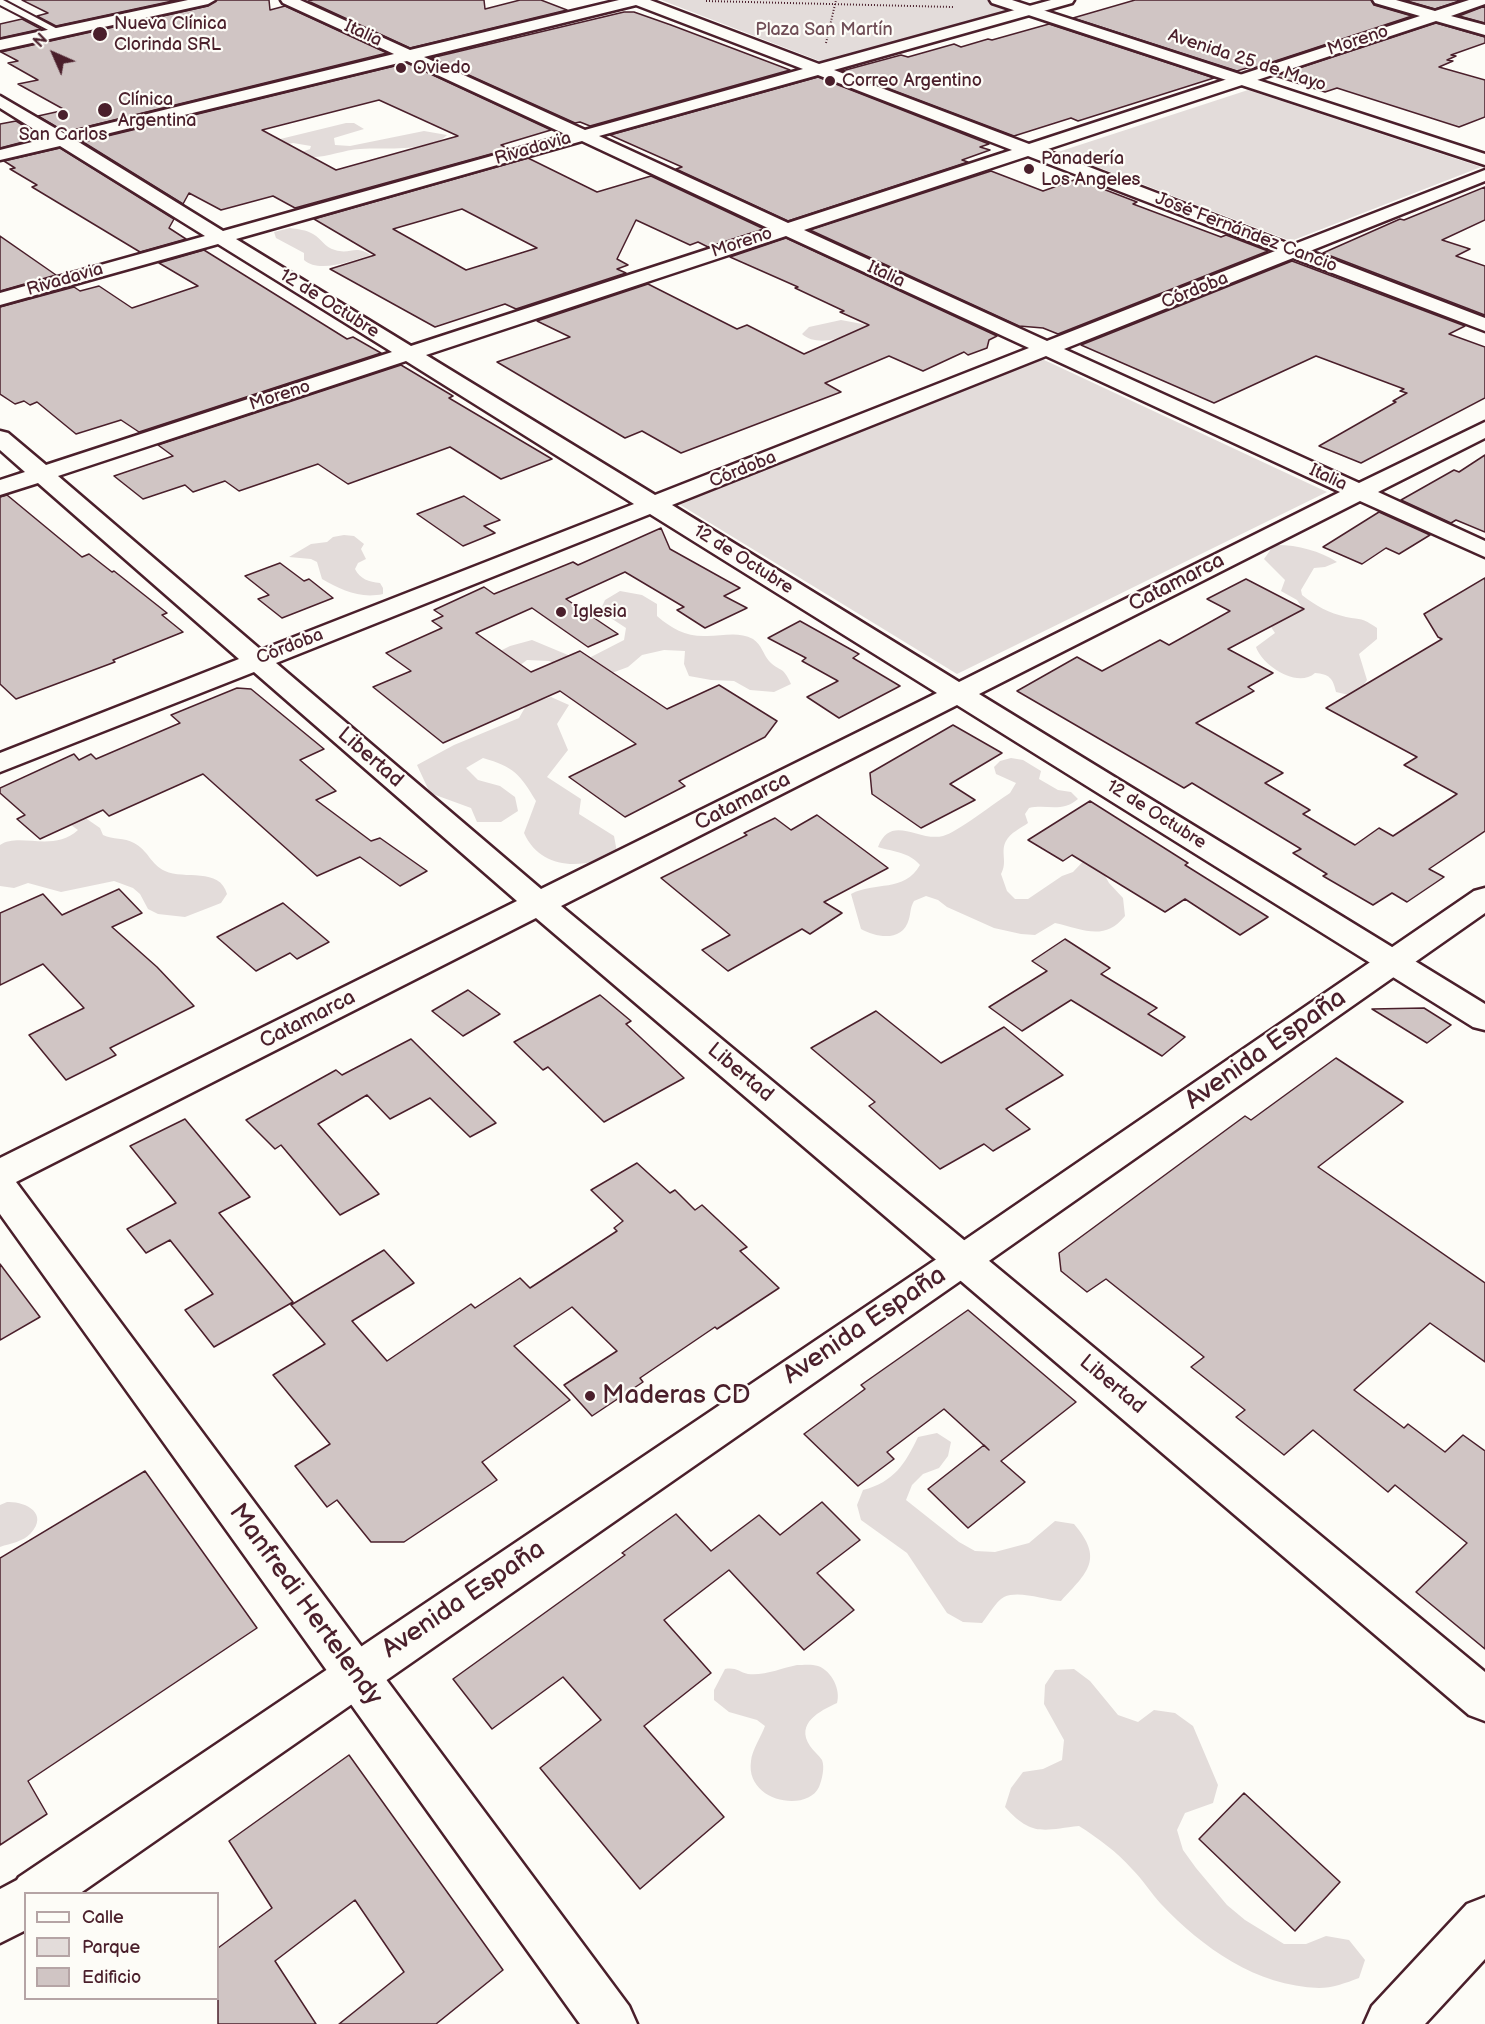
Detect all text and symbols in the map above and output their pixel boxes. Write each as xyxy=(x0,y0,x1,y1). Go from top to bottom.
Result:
place label: Nueva Clínica Clorinda SRL xyxy=(114,13,227,56)
street label: Italia xyxy=(341,16,385,52)
park label: Plaza San Martín xyxy=(755,19,893,41)
street label: Moreno xyxy=(1325,21,1391,61)
north arrow xyxy=(24,24,84,84)
marker: Nueva Clínica Clorinda SRL xyxy=(91,25,109,43)
street label: Avenida 25 de Mayo xyxy=(1165,25,1329,97)
text: N xyxy=(30,30,52,52)
place label: Oviedo xyxy=(413,57,471,79)
marker: Oviedo xyxy=(394,61,408,75)
place label: Correo Argentino xyxy=(842,70,982,92)
marker: Correo Argentino xyxy=(823,74,837,88)
place label: Clínica Argentina xyxy=(118,89,196,132)
marker: Clínica Argentina xyxy=(96,101,114,119)
marker: San Carlos xyxy=(56,108,70,122)
place label: San Carlos xyxy=(19,124,107,146)
street label: Rivadavia xyxy=(492,128,574,170)
place label: Panadería Los Angeles xyxy=(1041,148,1141,190)
marker: Panadería Los Angeles xyxy=(1022,162,1036,176)
street label: José Fernández Cancio xyxy=(1152,188,1340,278)
street label: Moreno xyxy=(709,223,775,263)
street label: Italia xyxy=(864,257,908,293)
street label: Rivadavia xyxy=(24,259,106,301)
street label: 12 de Octubre xyxy=(275,265,383,343)
street label: Córdoba xyxy=(1158,268,1232,314)
street label: Moreno xyxy=(247,376,313,416)
street label: Córdoba xyxy=(706,447,780,493)
street label: Italia xyxy=(1306,460,1350,496)
street label: 12 de Octubre xyxy=(689,521,797,599)
street label: Catamarca xyxy=(1125,548,1229,618)
place label: Iglesia xyxy=(573,601,627,623)
marker: Iglesia xyxy=(554,605,568,619)
street label: Córdoba xyxy=(253,624,327,670)
street label: Libertad xyxy=(332,723,408,793)
street label: Catamarca xyxy=(691,767,795,837)
street label: 12 de Octubre xyxy=(1102,776,1210,854)
street label: Avenida España xyxy=(1179,983,1353,1117)
street label: Catamarca xyxy=(256,985,360,1055)
street label: Libertad xyxy=(702,1038,778,1108)
street label: Avenida España xyxy=(778,1260,952,1392)
street label: Libertad xyxy=(1074,1350,1150,1420)
place label: Maderas CD xyxy=(602,1380,750,1412)
marker: Maderas CD xyxy=(583,1389,597,1403)
street label: Manfredi Hertelendy xyxy=(221,1498,389,1712)
street label: Avenida España xyxy=(377,1534,551,1666)
legend xyxy=(24,1892,219,2000)
text: Calle xyxy=(82,1907,124,1928)
text: Parque xyxy=(82,1937,140,1958)
text: Edificio xyxy=(82,1967,141,1988)

